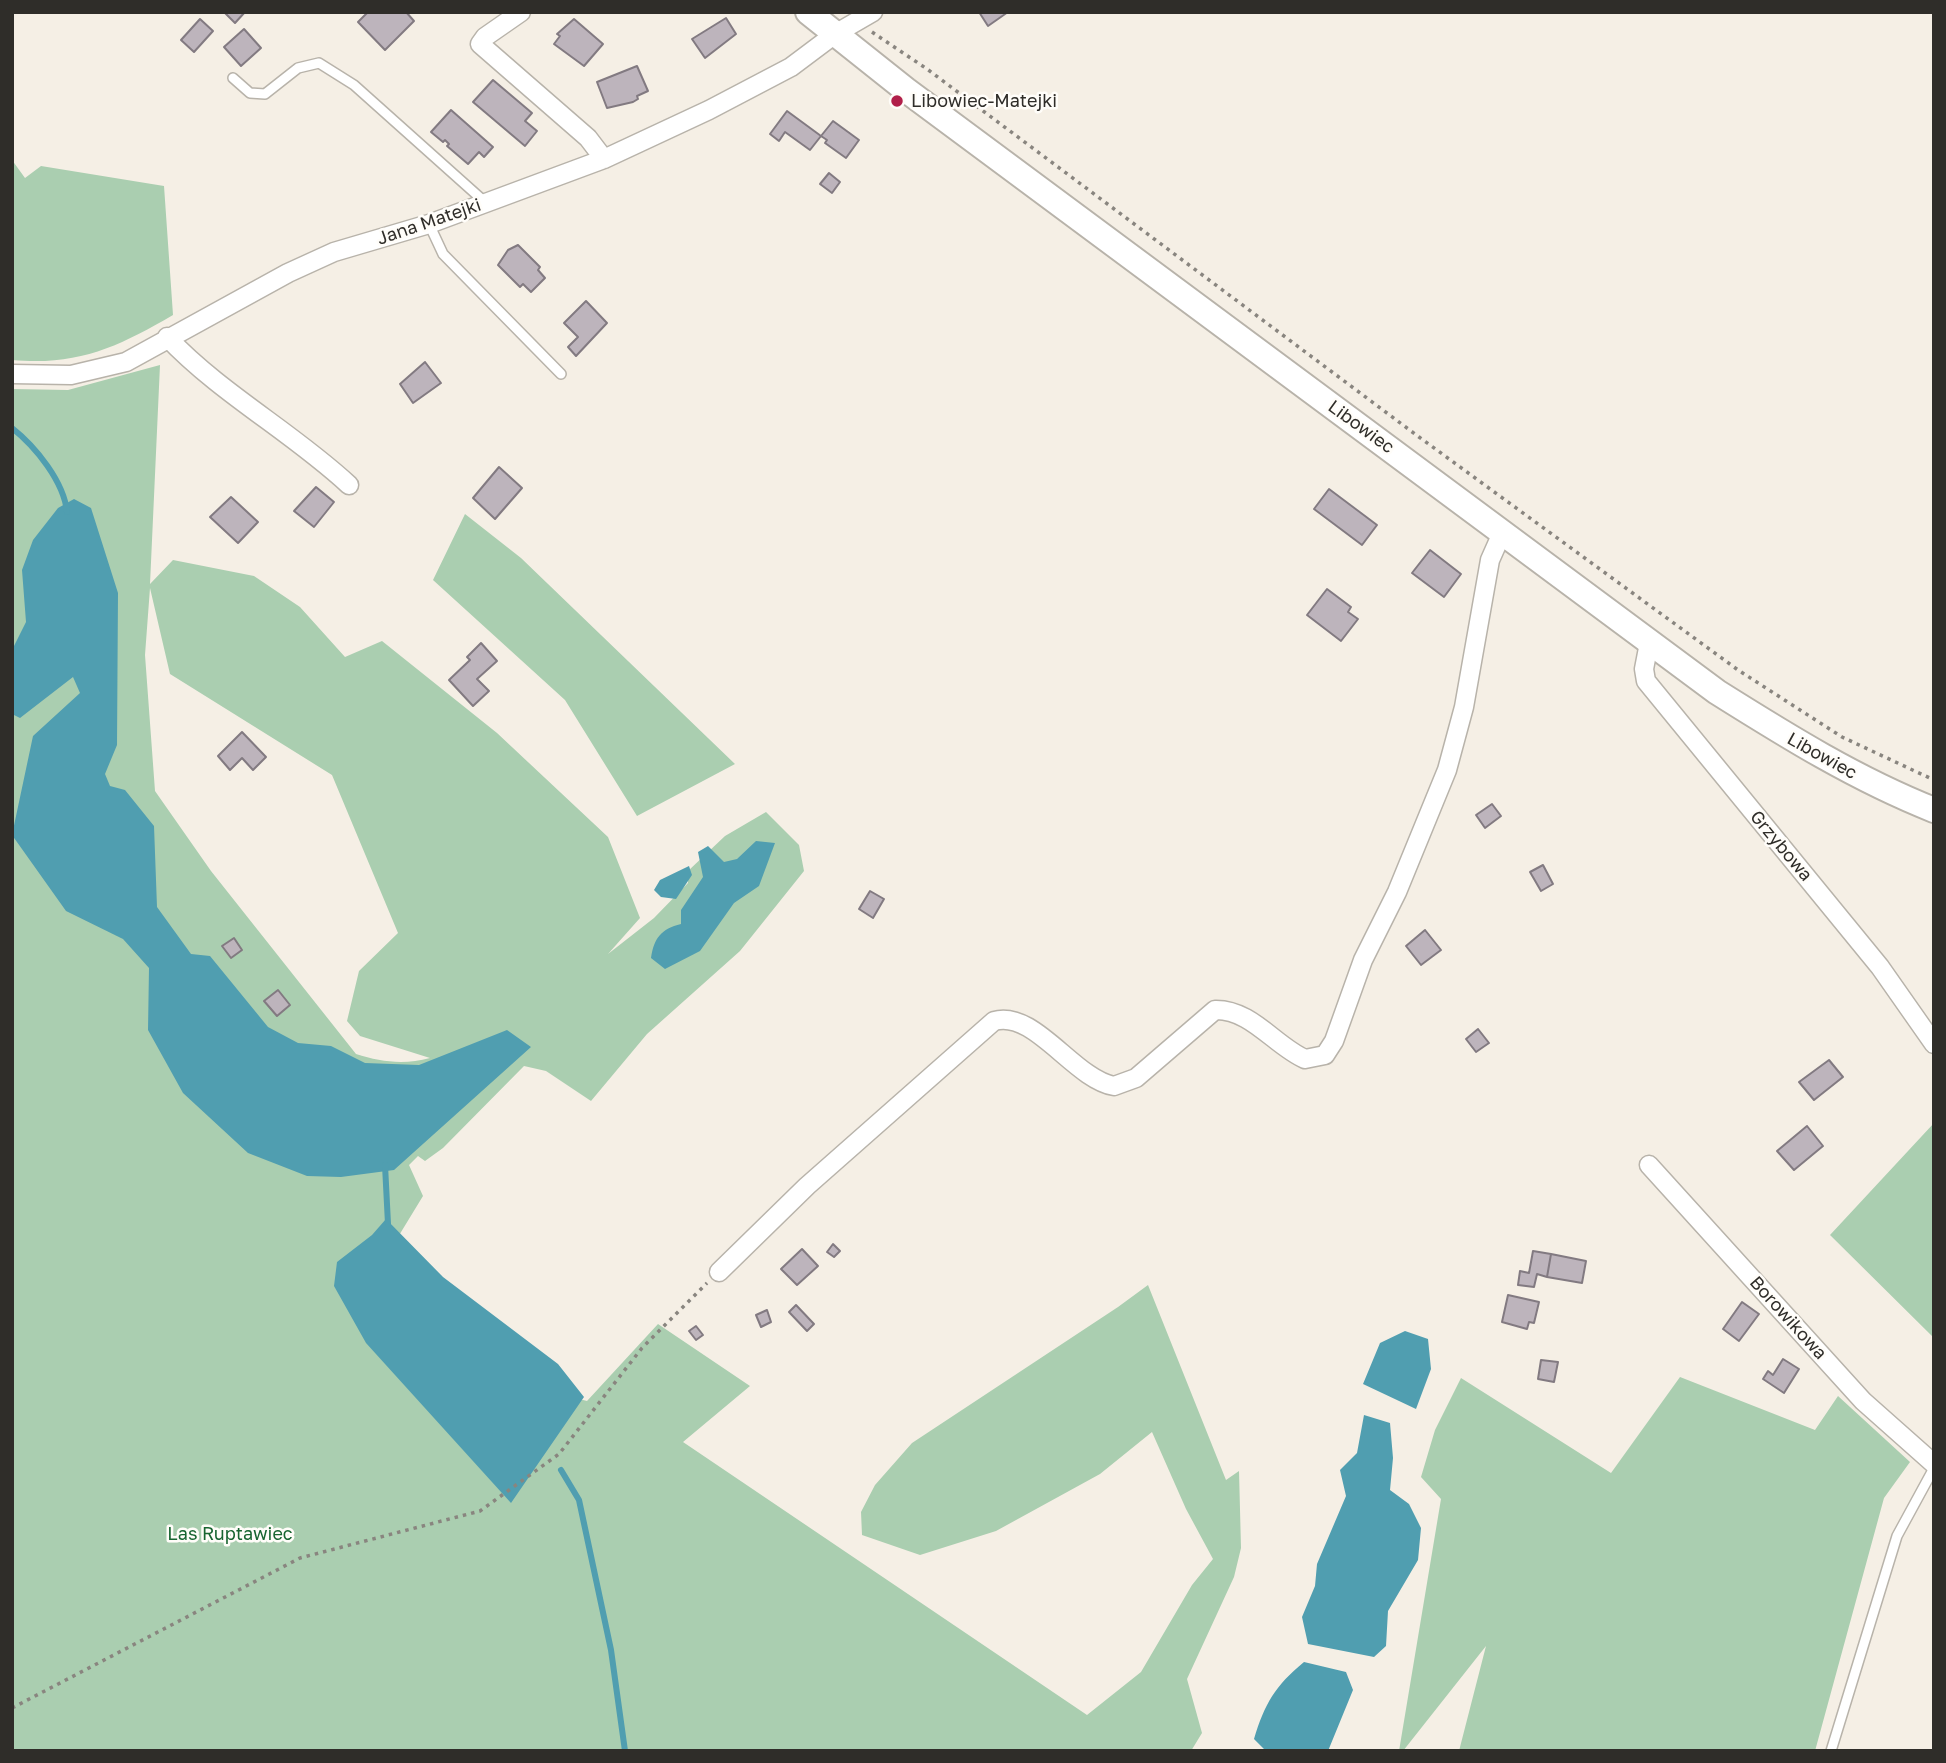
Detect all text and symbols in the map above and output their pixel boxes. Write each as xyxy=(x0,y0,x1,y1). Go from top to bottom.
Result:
place label: Libowiec-Matejki xyxy=(911,90,1057,112)
marker: Libowiec-Matejki xyxy=(889,93,905,109)
street label: Jana Matejki xyxy=(374,194,484,250)
street label: Libowiec xyxy=(1324,396,1398,458)
street label: Libowiec xyxy=(1783,728,1861,784)
street label: Grzybowa xyxy=(1745,806,1817,886)
street label: Borowikowa xyxy=(1745,1272,1831,1364)
park label: Las Ruptawiec xyxy=(167,1523,293,1545)

